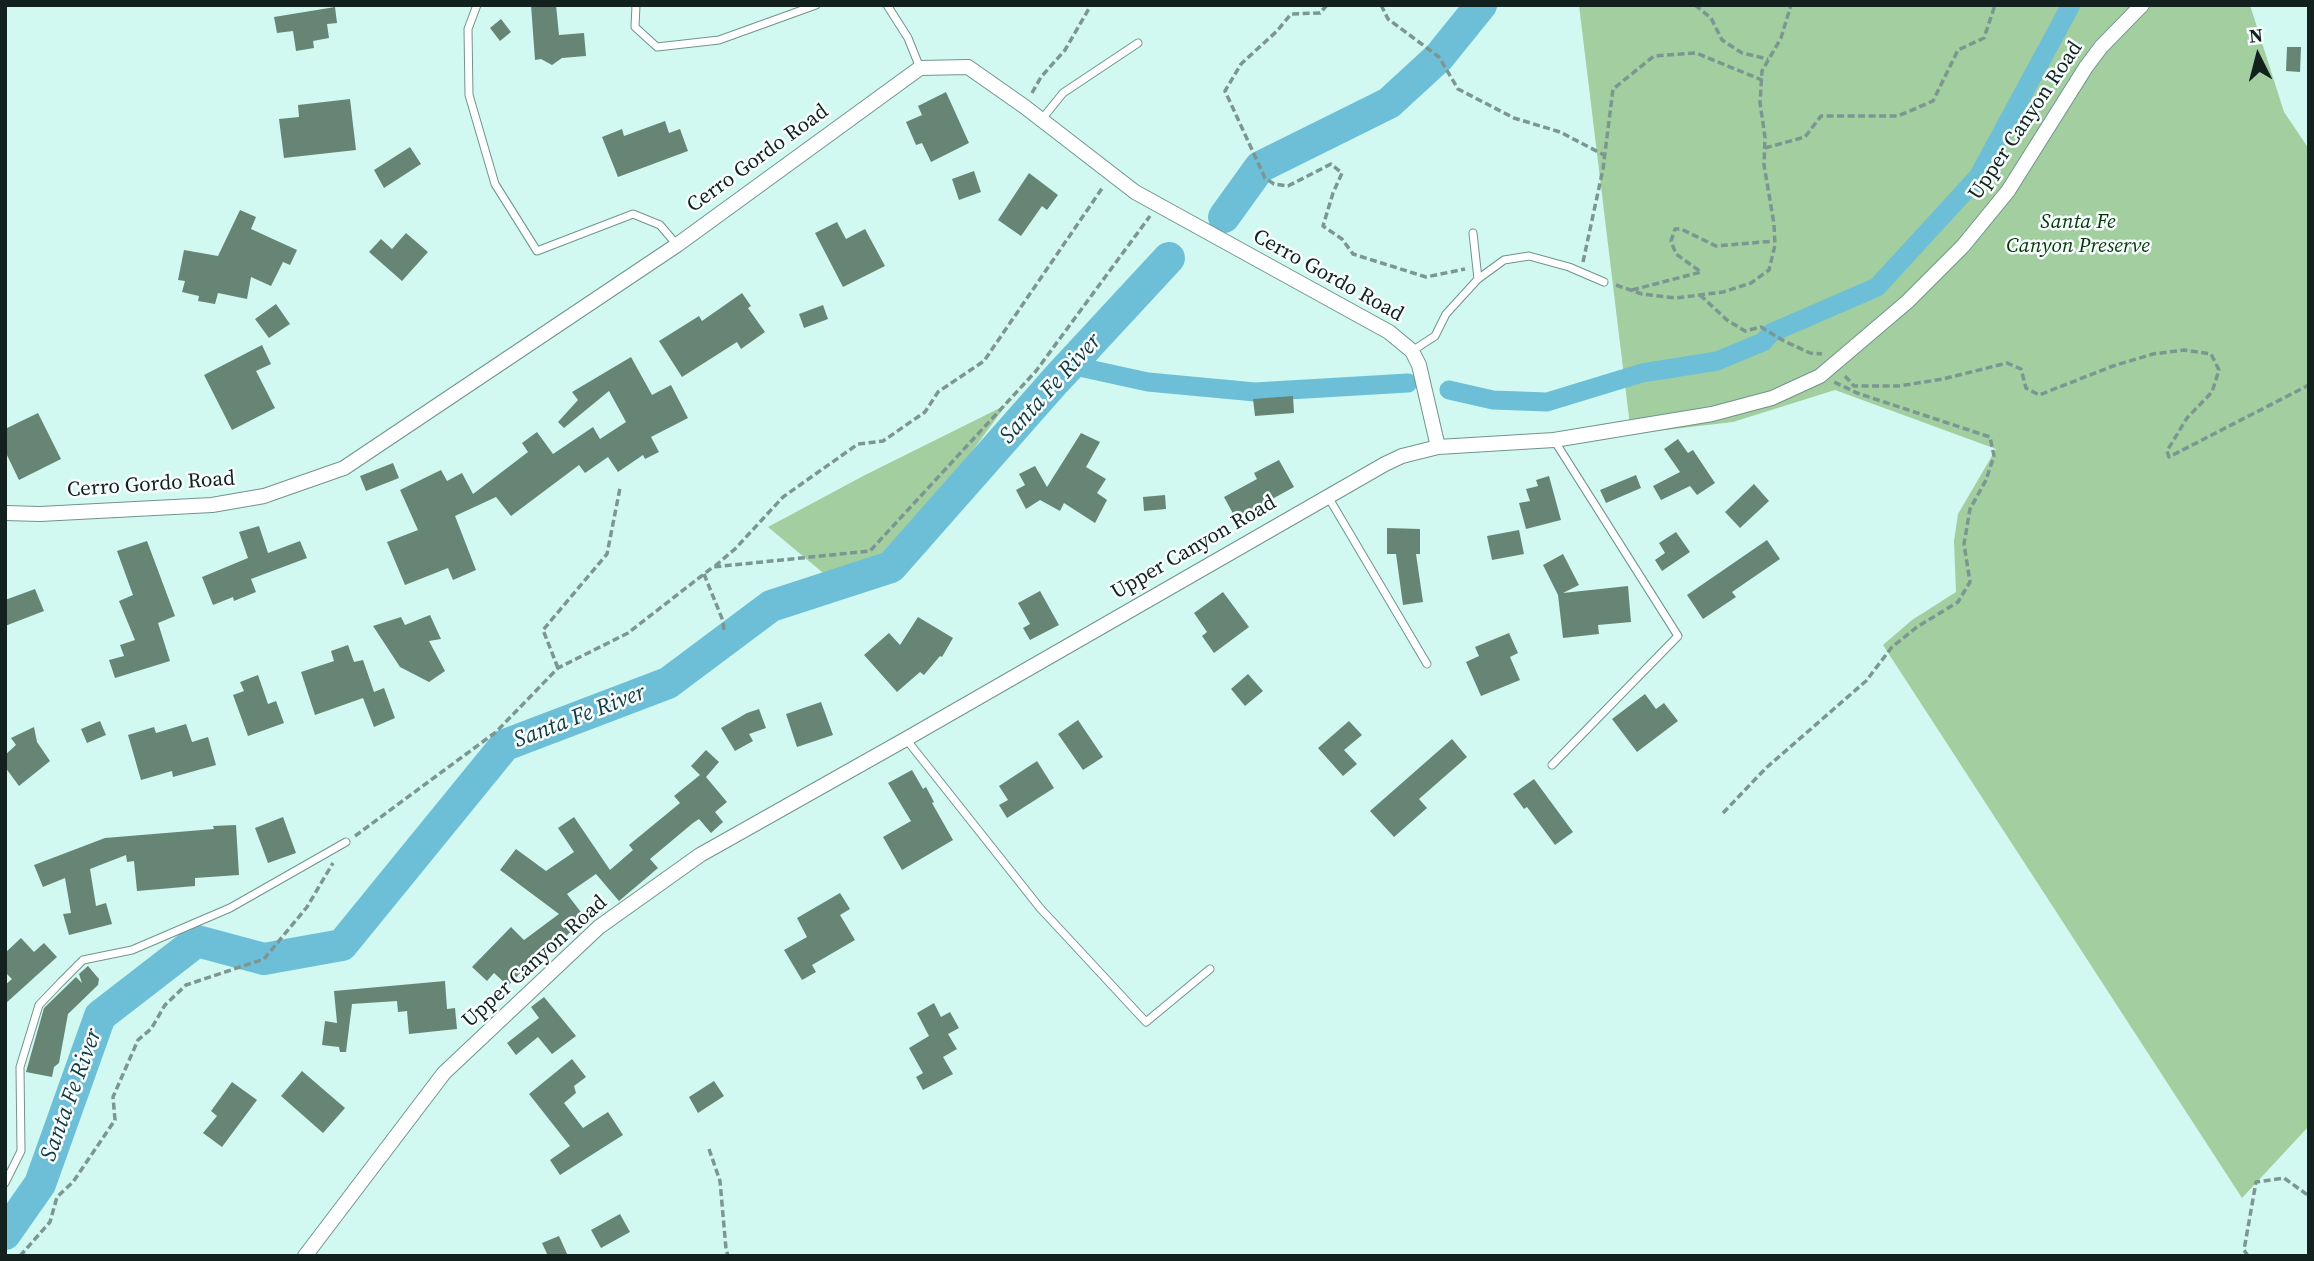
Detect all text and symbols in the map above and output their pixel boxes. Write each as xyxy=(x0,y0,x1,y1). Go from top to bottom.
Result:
north arrow xyxy=(2223,21,2293,91)
text: N xyxy=(2248,21,2264,49)
street label: Upper Canyon Road xyxy=(1963,37,2089,205)
street label: Cerro Gordo Road xyxy=(682,99,834,219)
park label: Santa Fe Canyon Preserve xyxy=(2006,210,2150,260)
street label: Cerro Gordo Road xyxy=(1248,224,1408,328)
water label: Santa Fe River xyxy=(994,328,1108,450)
street label: Cerro Gordo Road xyxy=(66,467,236,503)
street label: Upper Canyon Road xyxy=(1107,491,1281,605)
water label: Santa Fe River xyxy=(510,679,650,755)
street label: Upper Canyon Road xyxy=(457,890,613,1034)
water label: Santa Fe River xyxy=(35,1025,109,1165)

